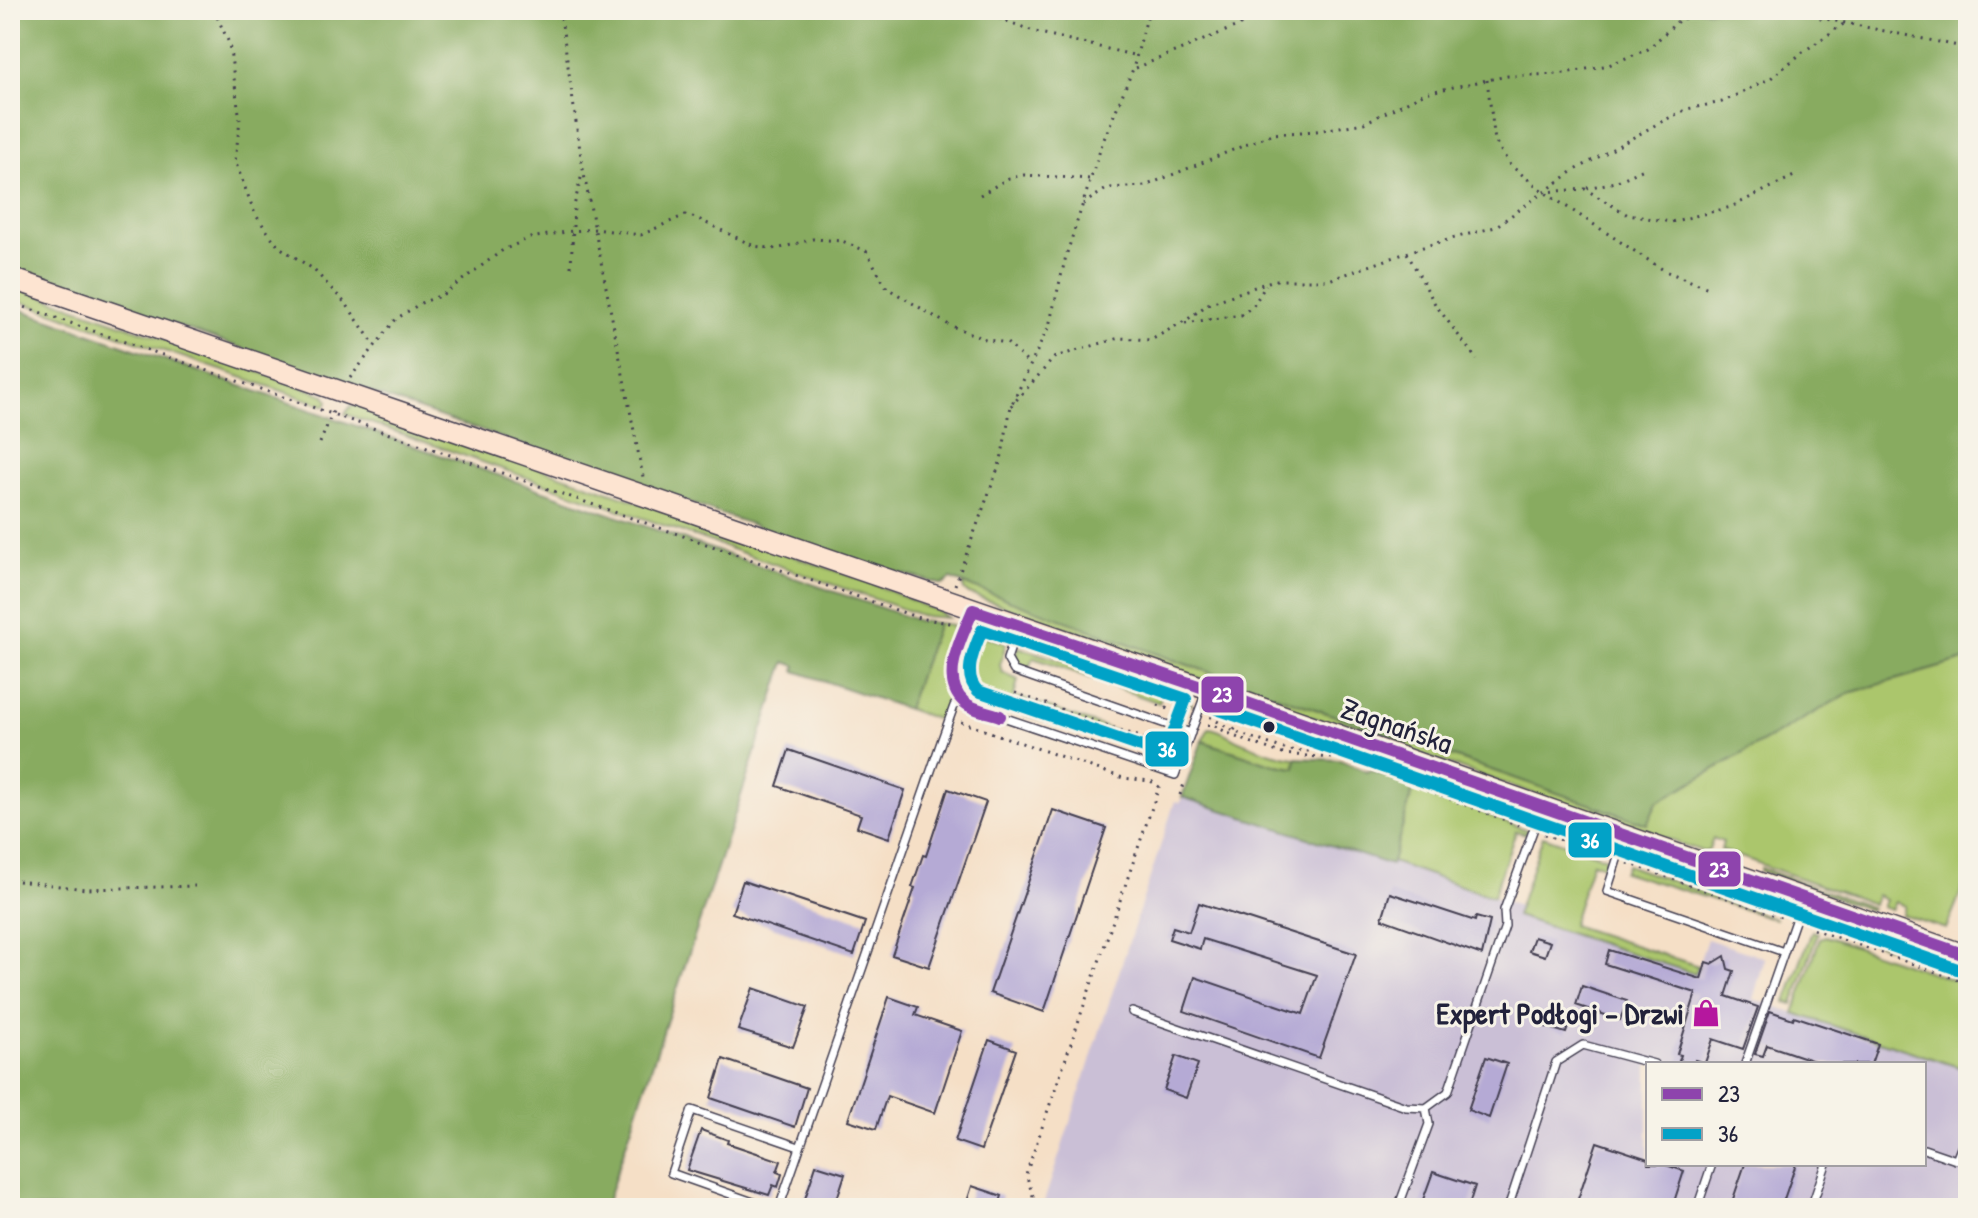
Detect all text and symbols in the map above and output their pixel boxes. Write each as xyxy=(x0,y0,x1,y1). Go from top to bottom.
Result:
line badge: 23 xyxy=(1200,675,1245,714)
text: 23 xyxy=(1212,679,1232,709)
street label: Zagnańska xyxy=(1336,687,1458,763)
unlabelled marker xyxy=(1261,719,1277,735)
line badge: 36 xyxy=(1144,730,1190,768)
text: 36 xyxy=(1158,734,1177,764)
line badge: 36 xyxy=(1567,821,1613,859)
text: 36 xyxy=(1581,825,1600,855)
line badge: 23 xyxy=(1697,850,1742,888)
text: 23 xyxy=(1709,854,1729,884)
place label: Expert Podłogi – Drzwi xyxy=(1436,993,1684,1034)
shop icon: Expert Podłogi – Drzwi xyxy=(1691,998,1721,1028)
legend xyxy=(1646,1062,1926,1166)
text: 23 xyxy=(1718,1077,1740,1109)
text: 36 xyxy=(1718,1117,1738,1149)

